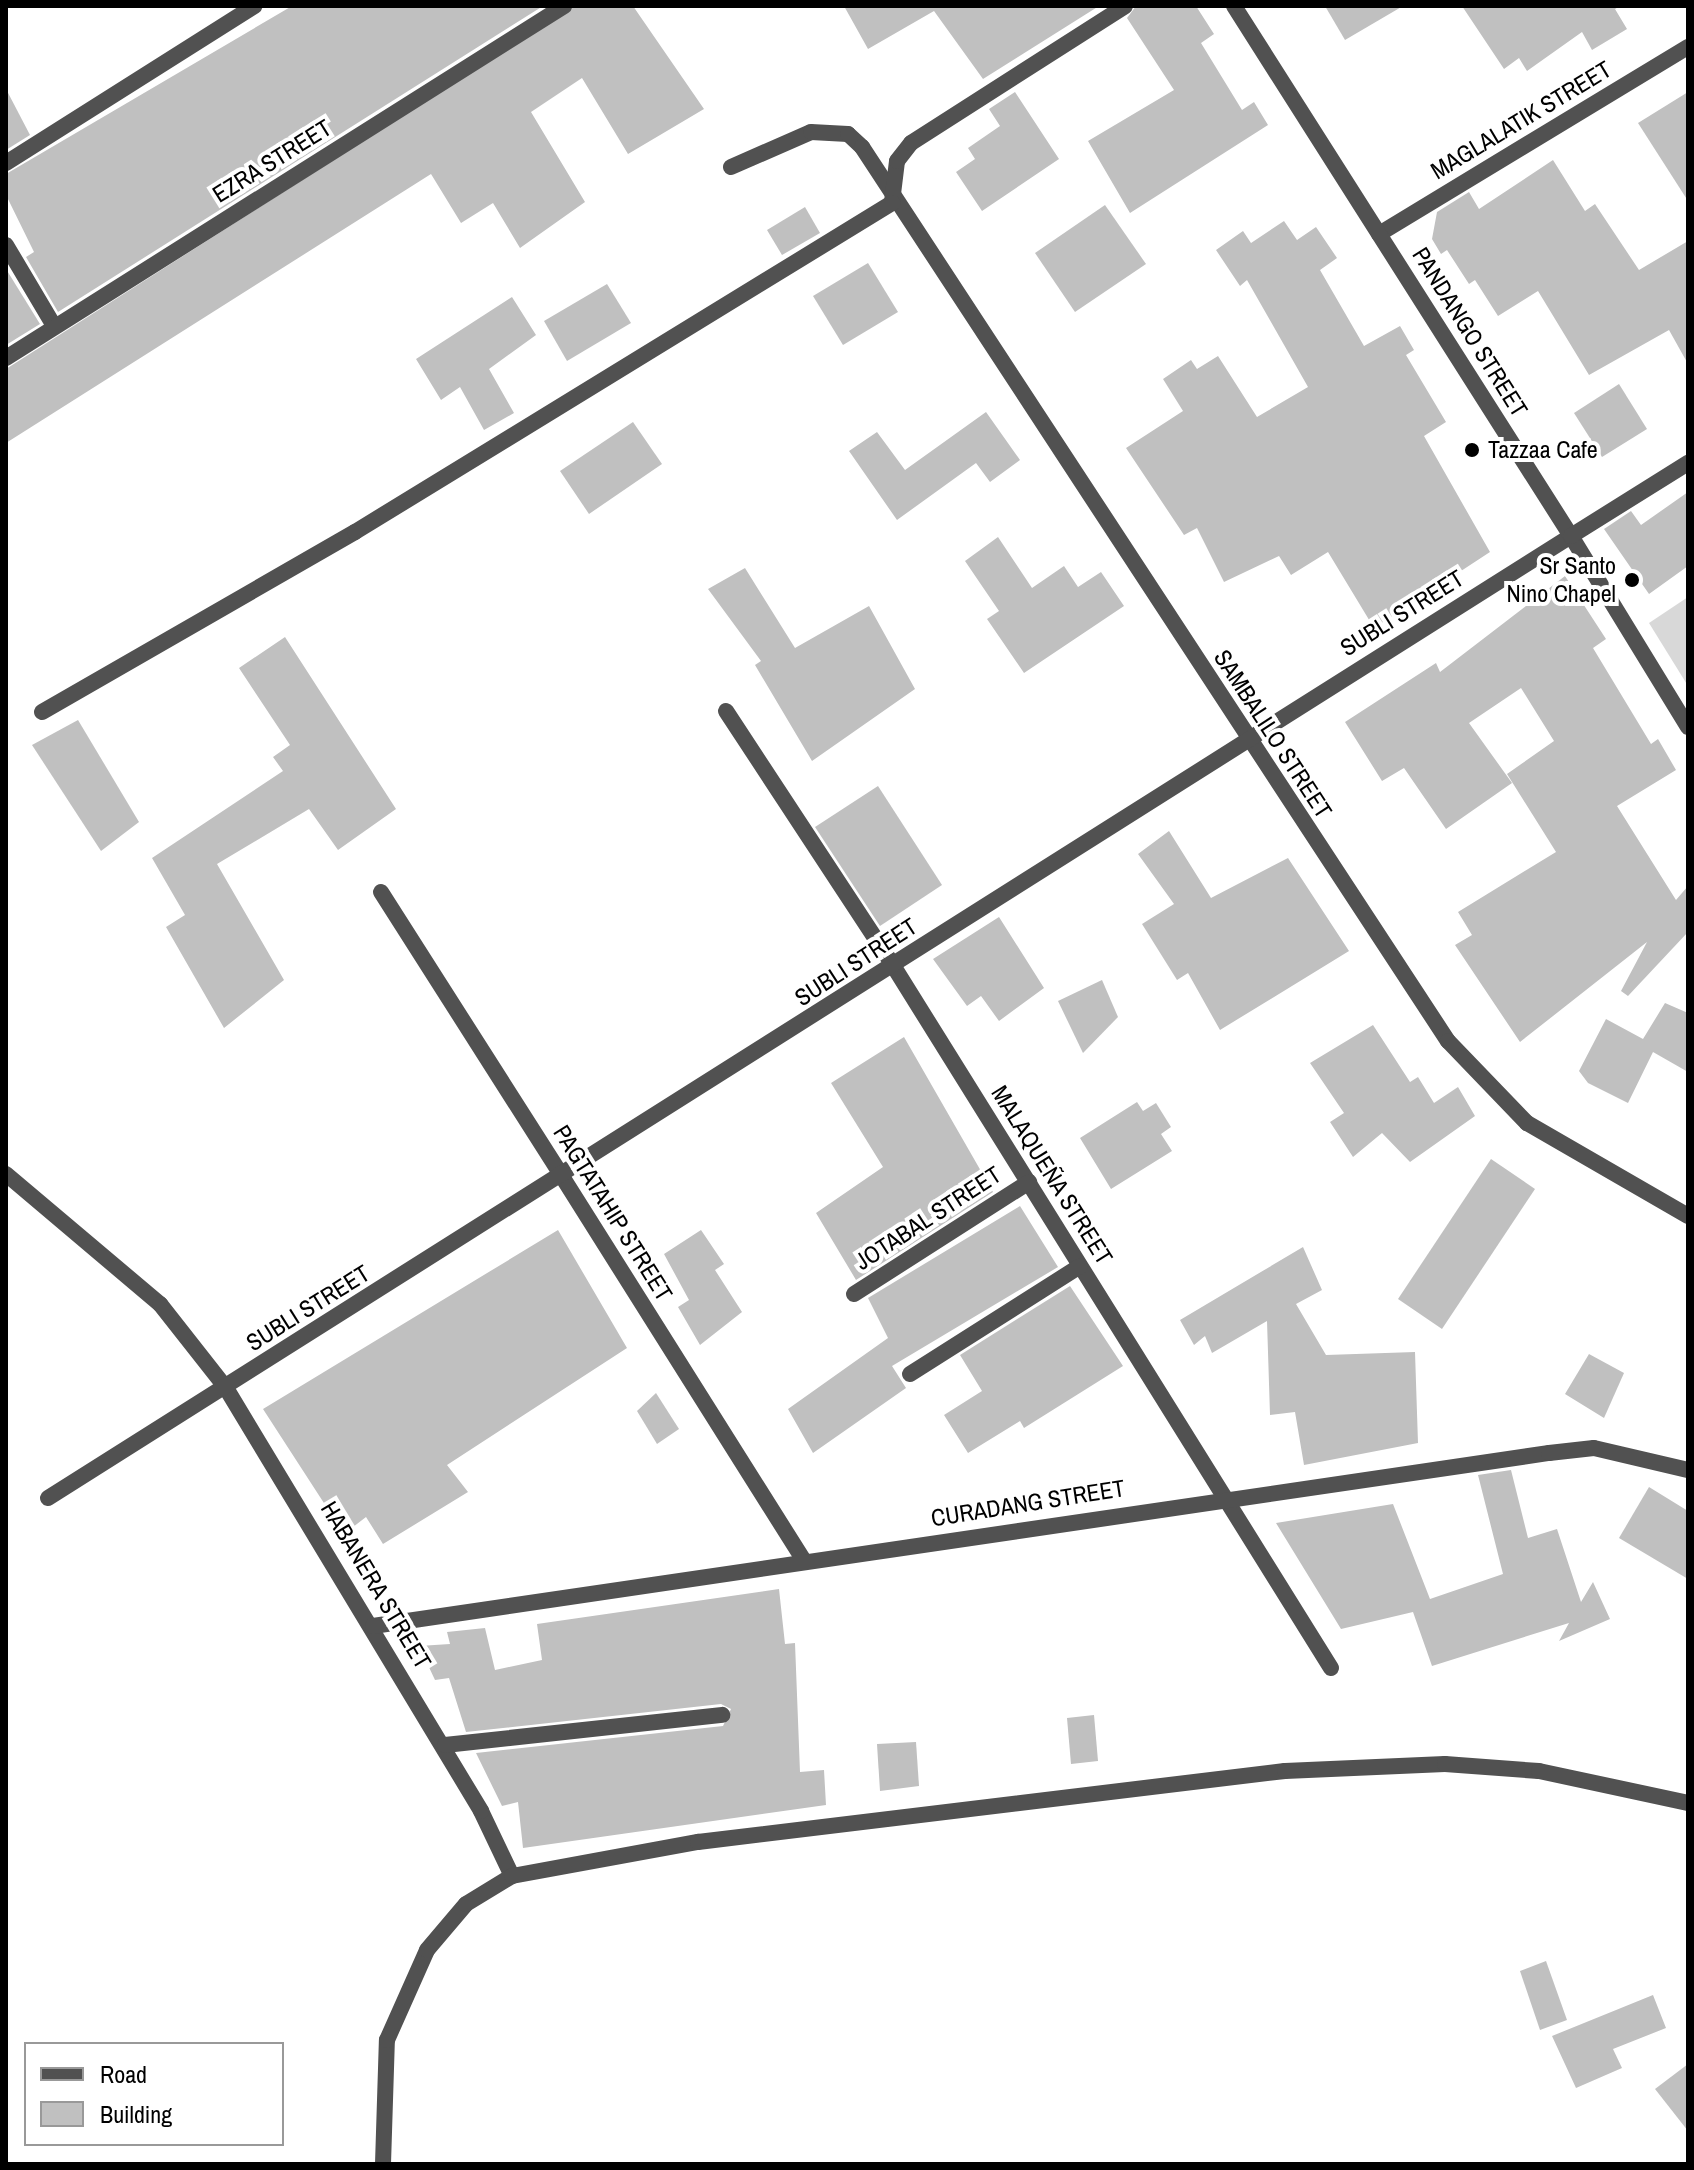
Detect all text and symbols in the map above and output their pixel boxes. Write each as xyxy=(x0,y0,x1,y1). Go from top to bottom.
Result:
street label: MAGLALATIK STREET xyxy=(1426,55,1616,185)
street label: EZRA STREET xyxy=(207,113,337,209)
street label: PANDANGO STREET xyxy=(1406,242,1534,422)
place label: Tazzaa Cafe xyxy=(1488,436,1598,464)
marker: Tazzaa Cafe xyxy=(1463,441,1481,459)
place label: Sr Santo Nino Chapel xyxy=(1507,552,1616,608)
street label: SUBLI STREET xyxy=(1335,564,1469,662)
marker: Sr Santo Nino Chapel xyxy=(1623,571,1641,589)
street label: SAMBALILO STREET xyxy=(1208,645,1338,823)
street label: SUBLI STREET xyxy=(789,912,923,1012)
street label: MALAQUEÑA STREET xyxy=(985,1080,1119,1270)
street label: PAGTATAHIP STREET xyxy=(547,1120,679,1306)
street label: JOTABAL STREET xyxy=(849,1160,1007,1276)
street label: SUBLI STREET xyxy=(241,1259,375,1357)
street label: CURADANG STREET xyxy=(929,1473,1127,1533)
street label: HABANERA STREET xyxy=(314,1496,438,1674)
legend xyxy=(24,2042,284,2146)
text: Road xyxy=(100,2058,147,2090)
text: Building xyxy=(100,2098,172,2130)

